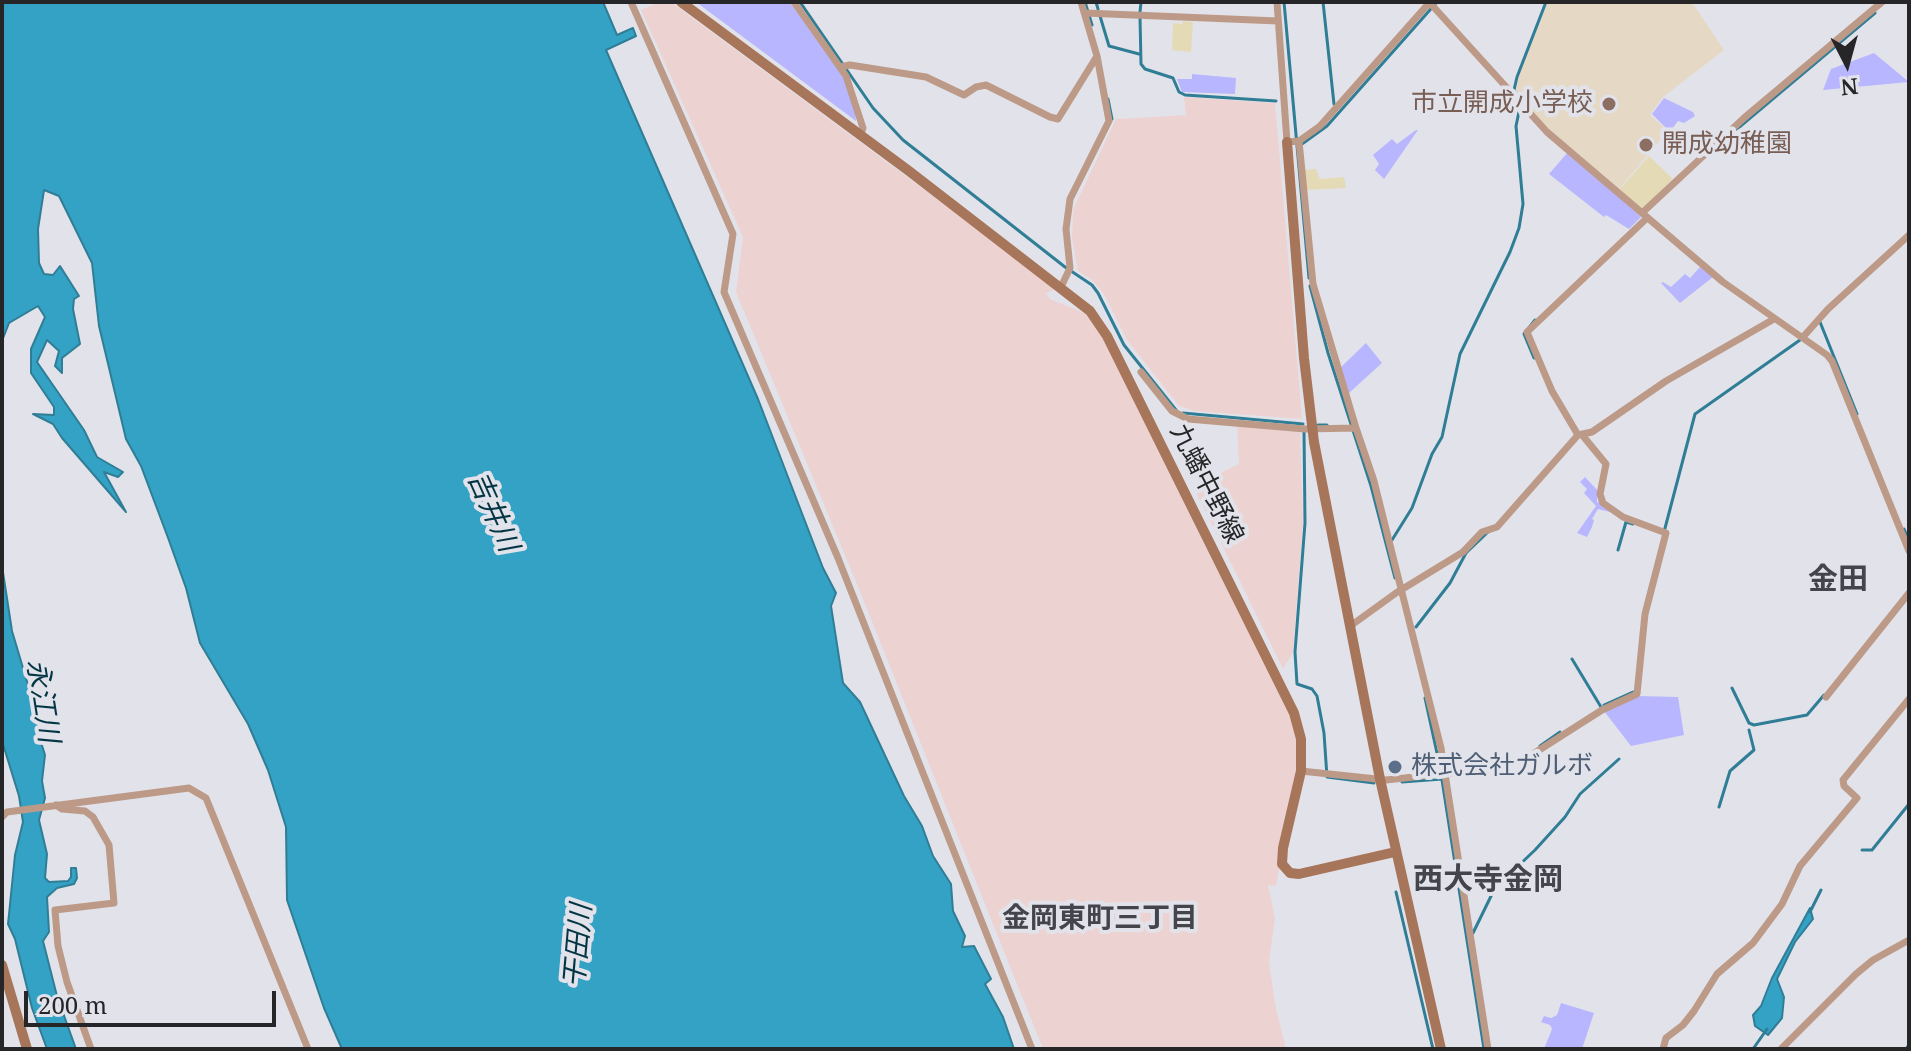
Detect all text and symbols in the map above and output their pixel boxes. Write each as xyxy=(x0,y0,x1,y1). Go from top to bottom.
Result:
north arrow xyxy=(1807,24,1887,104)
text: N xyxy=(1839,72,1860,104)
place label: 市立開成小学校 xyxy=(1411,88,1593,120)
marker: 市立開成小学校 xyxy=(1600,95,1618,113)
place label: 開成幼稚園 xyxy=(1662,129,1792,161)
marker: 開成幼稚園 xyxy=(1637,136,1655,154)
street label: 九蟠中野線 xyxy=(1163,419,1249,549)
water label: 吉井川 xyxy=(460,467,524,557)
district label: 金田 xyxy=(1808,562,1868,598)
water label: 永江川 xyxy=(19,657,65,745)
place label: 株式会社ガルボ xyxy=(1411,751,1593,783)
marker: 株式会社ガルボ xyxy=(1386,758,1404,776)
district label: 西大寺金岡 xyxy=(1413,862,1563,898)
district label: 金岡東町三丁目 xyxy=(1002,902,1198,936)
water label: 干田川 xyxy=(559,903,599,989)
scale bar xyxy=(28,975,280,1025)
text: 200 m xyxy=(38,988,107,1021)

